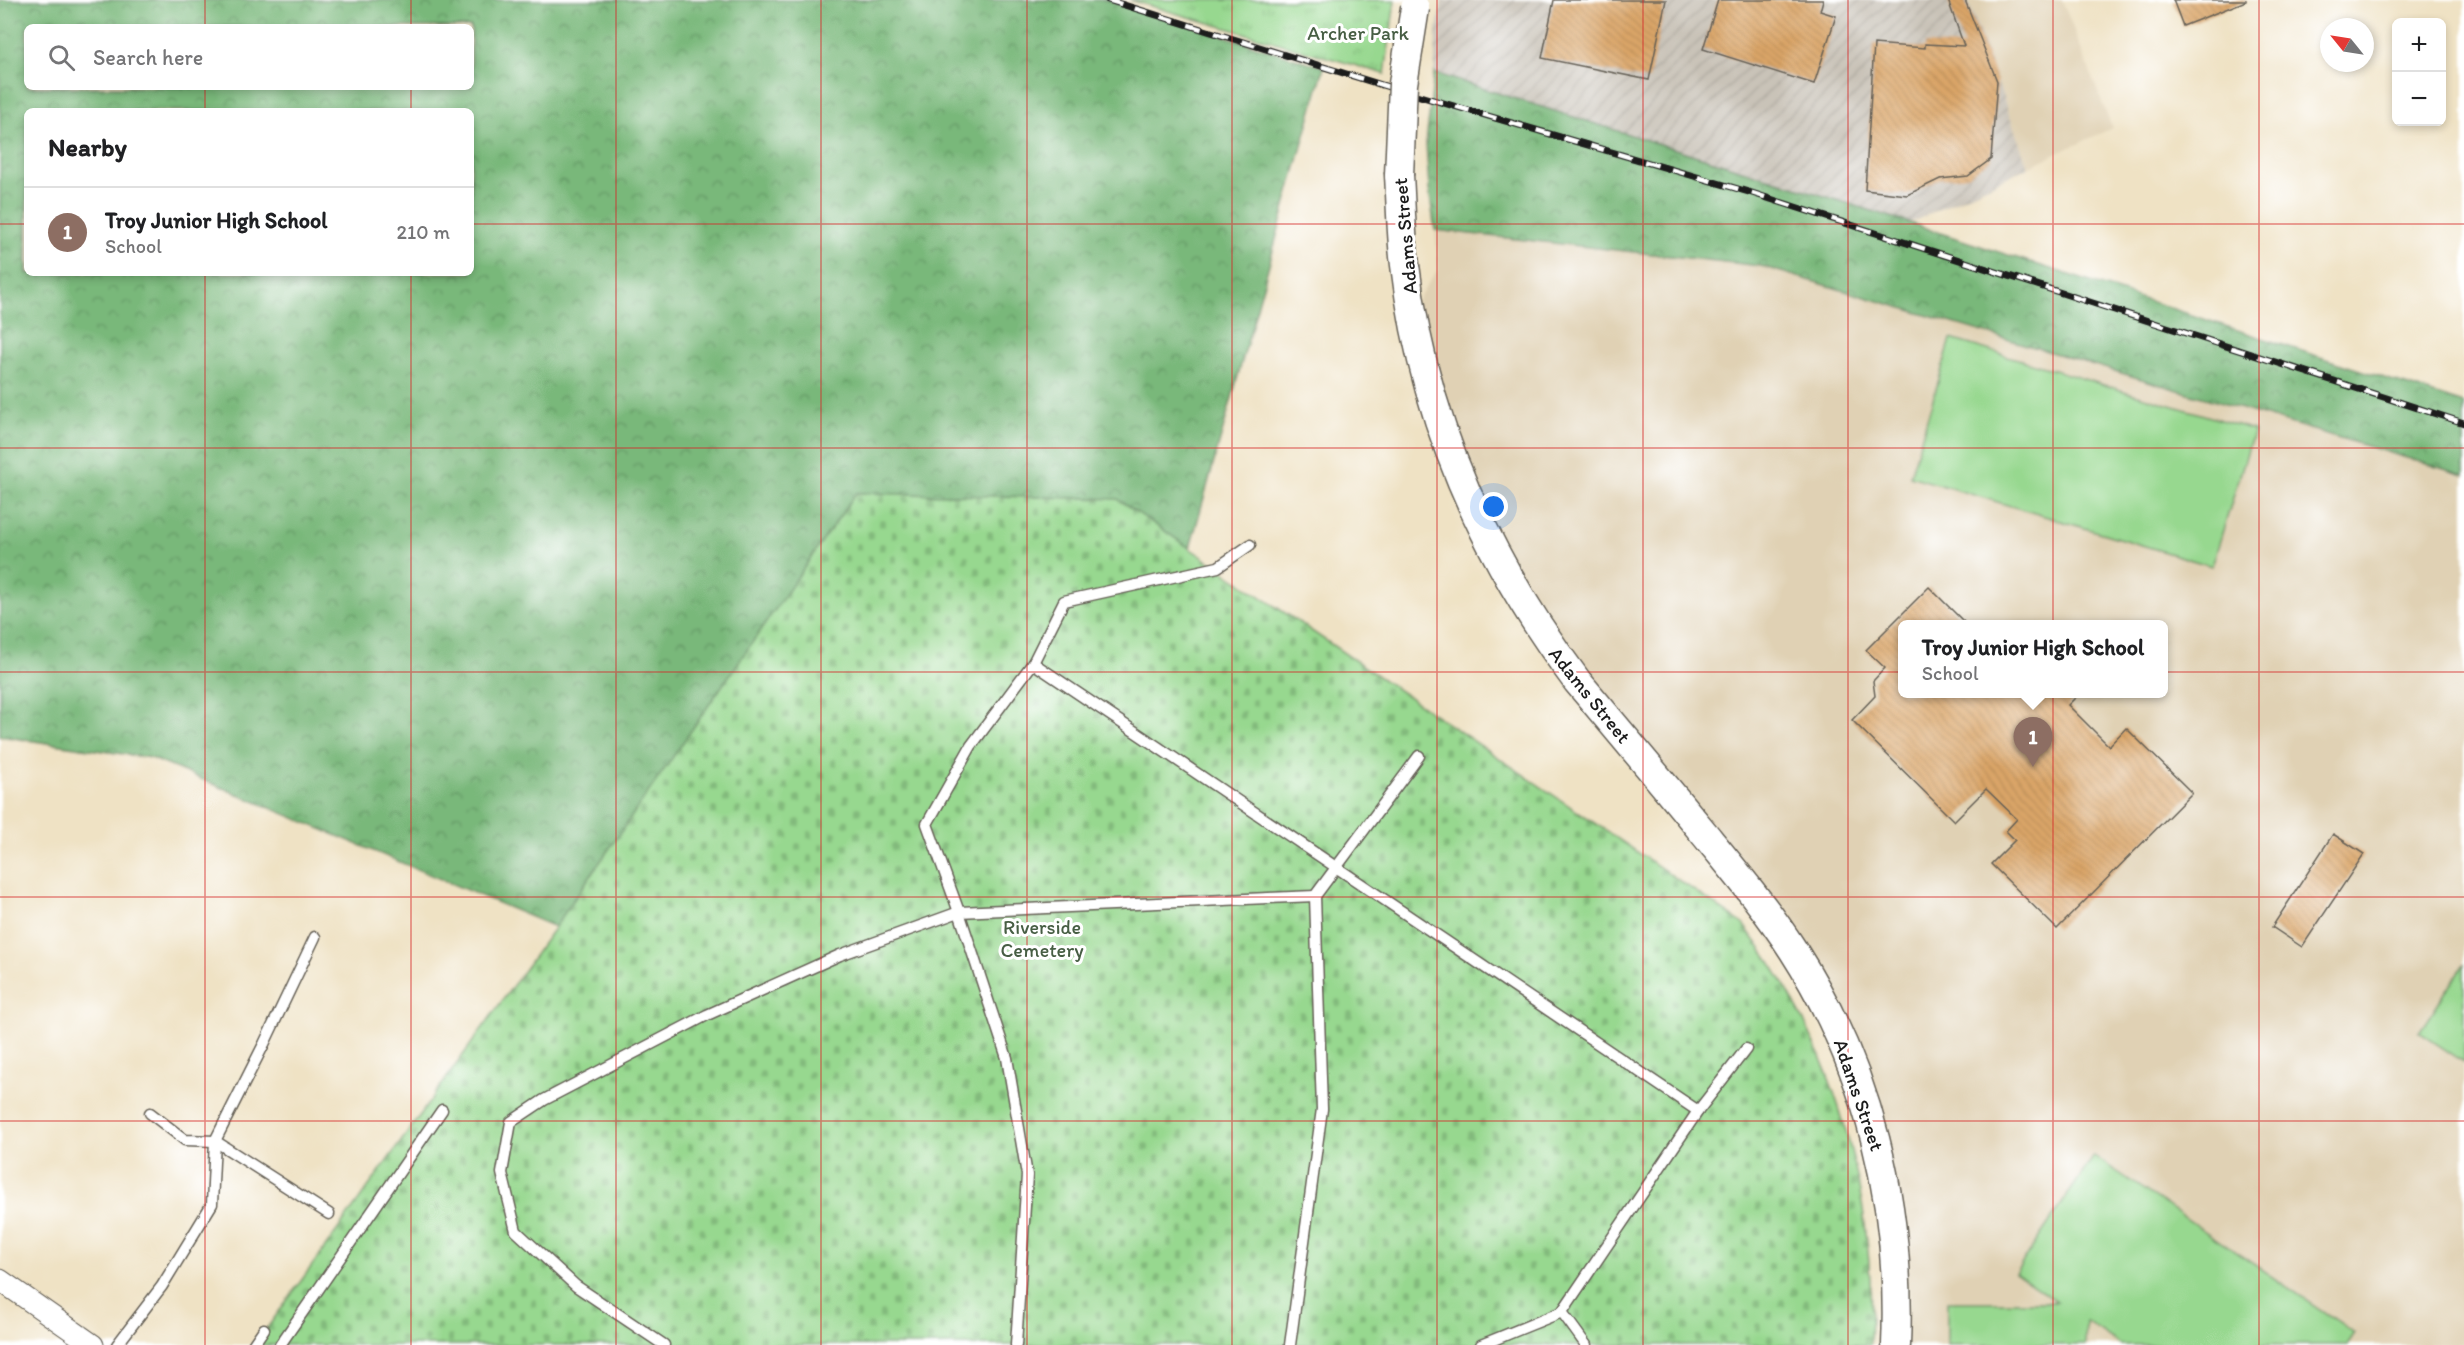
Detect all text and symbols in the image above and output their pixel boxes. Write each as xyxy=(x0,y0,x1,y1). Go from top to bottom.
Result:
north arrow xyxy=(2320,18,2374,72)
map controls xyxy=(2392,18,2446,126)
button: + xyxy=(2392,18,2446,72)
park label: Archer Park xyxy=(1307,21,1409,45)
search box xyxy=(24,24,474,90)
icon: search xyxy=(45,41,78,74)
text: Search here xyxy=(93,44,203,71)
button: − xyxy=(2392,72,2446,126)
text: Nearby xyxy=(48,131,127,163)
street label: Adams Street xyxy=(1388,177,1422,295)
text: Troy Junior High School xyxy=(105,207,327,234)
text: 1 xyxy=(63,220,72,244)
text: 210 m xyxy=(397,220,450,244)
text: School xyxy=(105,234,162,258)
your location xyxy=(1479,492,1508,521)
popup xyxy=(1898,620,2168,698)
text: Troy Junior High School xyxy=(1922,634,2144,661)
street label: Adams Street xyxy=(1544,642,1636,748)
text: School xyxy=(1922,661,1979,685)
pin: 1 xyxy=(2014,718,2052,767)
park label: Riverside Cemetery xyxy=(1000,915,1084,962)
street label: Adams Street xyxy=(1829,1036,1889,1154)

